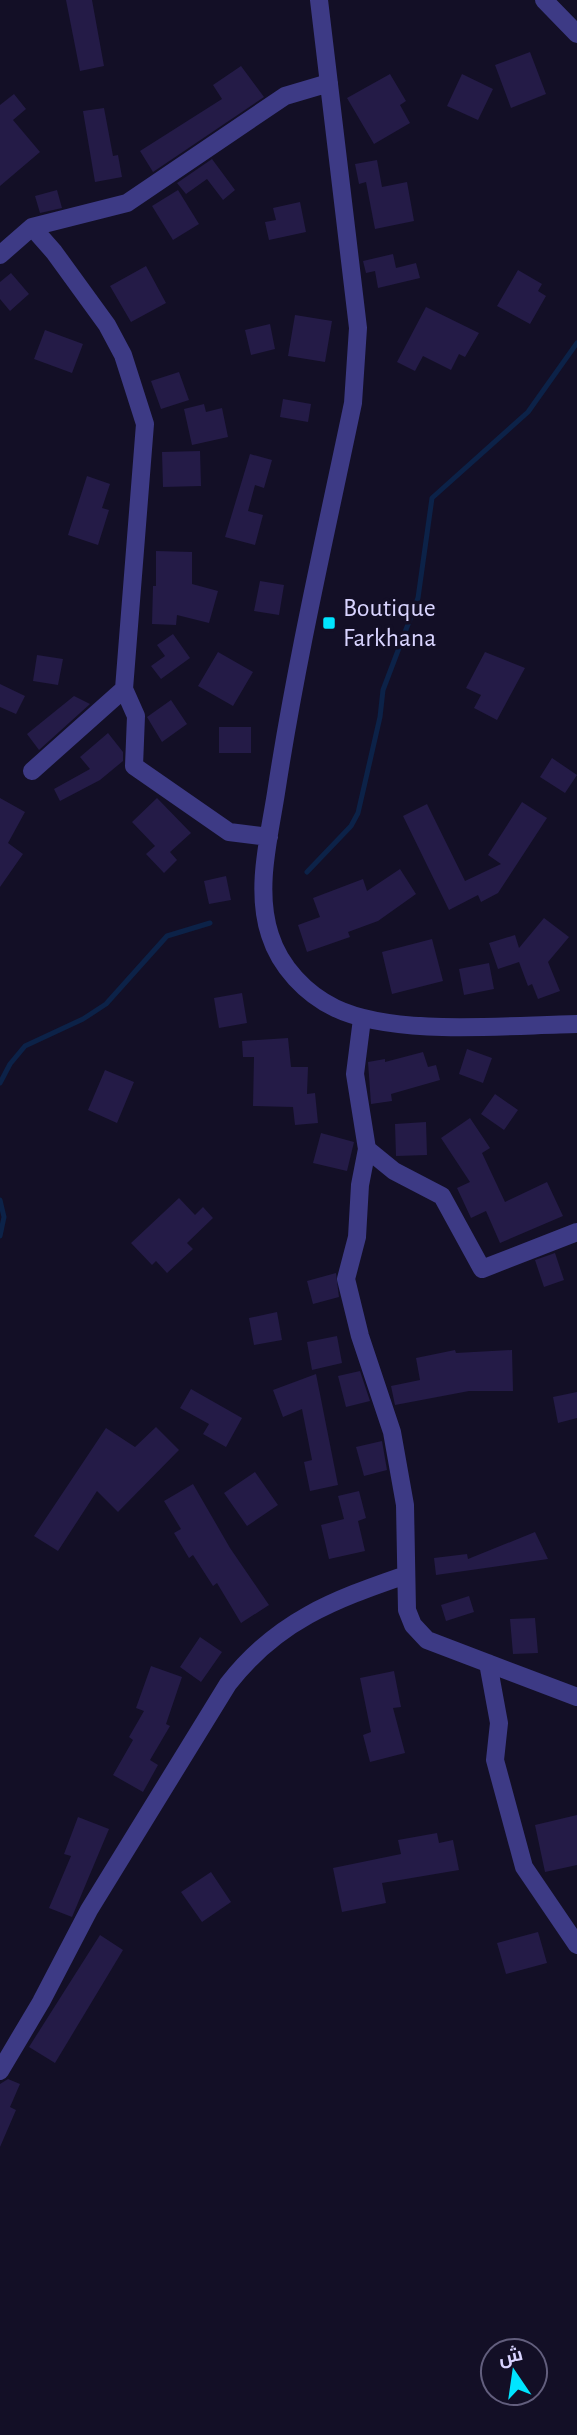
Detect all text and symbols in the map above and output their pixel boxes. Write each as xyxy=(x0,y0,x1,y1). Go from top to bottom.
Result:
place label: Boutique Farkhana xyxy=(343,595,436,651)
marker: Boutique Farkhana xyxy=(321,615,337,631)
north arrow xyxy=(479,2337,549,2407)
text: ش xyxy=(496,2344,525,2370)

